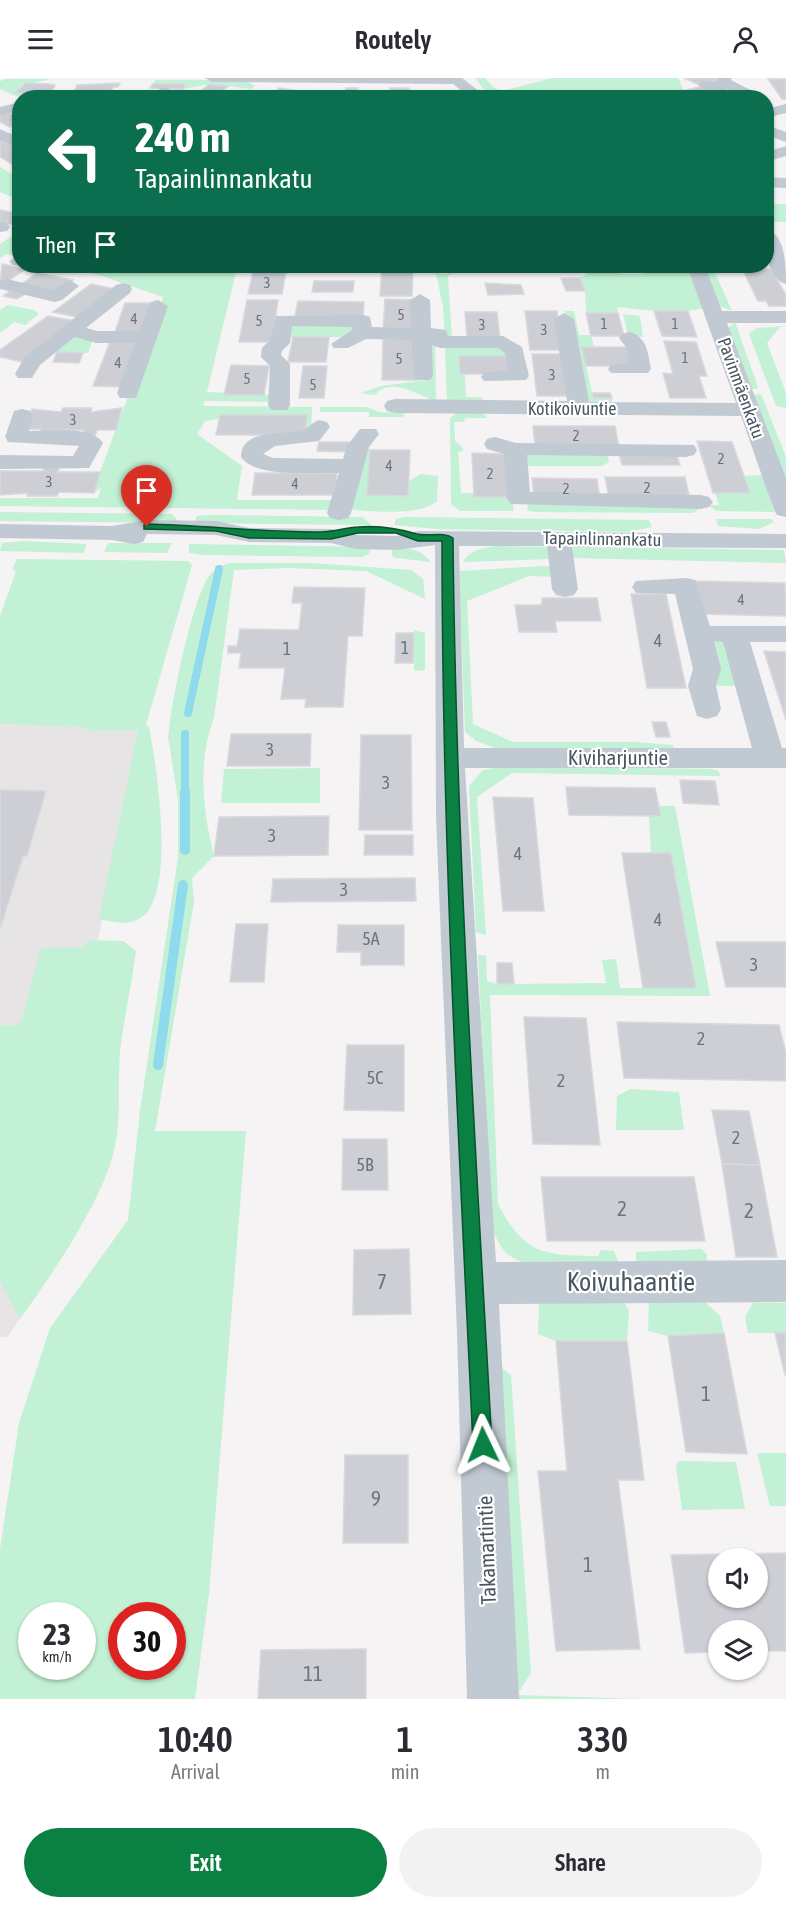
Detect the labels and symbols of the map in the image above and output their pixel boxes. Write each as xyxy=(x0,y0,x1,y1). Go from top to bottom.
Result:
house number: 3 xyxy=(263,274,271,291)
house number: 5 xyxy=(397,306,405,323)
house number: 4 xyxy=(130,310,138,327)
house number: 5 xyxy=(255,312,263,329)
house number: 1 xyxy=(600,315,608,332)
house number: 1 xyxy=(671,315,679,332)
house number: 3 xyxy=(478,316,486,333)
house number: 3 xyxy=(540,321,548,338)
street label: Pavinmäenkatu xyxy=(714,335,769,441)
house number: 1 xyxy=(681,349,689,366)
house number: 5 xyxy=(395,350,403,367)
house number: 4 xyxy=(114,354,122,371)
house number: 3 xyxy=(548,366,556,383)
house number: 5 xyxy=(243,370,251,387)
house number: 5 xyxy=(309,376,317,393)
street label: Kotikoivuntie xyxy=(528,398,616,419)
house number: 3 xyxy=(69,411,77,428)
house number: 2 xyxy=(572,427,580,444)
house number: 2 xyxy=(717,450,725,467)
house number: 4 xyxy=(385,457,393,474)
pin xyxy=(121,465,172,527)
house number: 2 xyxy=(486,465,494,482)
house number: 3 xyxy=(45,473,53,490)
house number: 4 xyxy=(291,475,299,492)
house number: 2 xyxy=(643,479,651,496)
house number: 2 xyxy=(562,480,570,497)
street label: Tapainlinnankatu xyxy=(543,527,661,550)
house number: 4 xyxy=(737,591,745,608)
house number: 4 xyxy=(654,630,662,651)
house number: 1 xyxy=(401,637,409,658)
house number: 1 xyxy=(283,638,291,659)
house number: 3 xyxy=(266,739,274,760)
street label: Kiviharjuntie xyxy=(568,745,668,769)
house number: 3 xyxy=(382,772,390,793)
house number: 3 xyxy=(268,825,276,846)
house number: 4 xyxy=(514,843,522,864)
house number: 3 xyxy=(340,879,348,900)
house number: 4 xyxy=(654,909,662,930)
house number: 5A xyxy=(362,928,380,949)
house number: 3 xyxy=(750,954,758,975)
house number: 2 xyxy=(697,1028,705,1049)
house number: 5C xyxy=(367,1067,383,1088)
house number: 2 xyxy=(557,1070,565,1091)
house number: 2 xyxy=(732,1127,740,1148)
house number: 5B xyxy=(357,1154,374,1175)
house number: 2 xyxy=(617,1196,627,1220)
house number: 2 xyxy=(744,1198,754,1222)
street label: Koivuhaantie xyxy=(567,1267,695,1297)
house number: 7 xyxy=(377,1269,387,1293)
house number: 1 xyxy=(701,1381,711,1405)
position arrow xyxy=(451,1413,515,1477)
house number: 9 xyxy=(371,1486,381,1510)
street label: Takamartintie xyxy=(472,1495,500,1605)
house number: 1 xyxy=(583,1552,593,1576)
speed limit sign: 30 xyxy=(108,1602,186,1680)
house number: 11 xyxy=(303,1661,323,1685)

